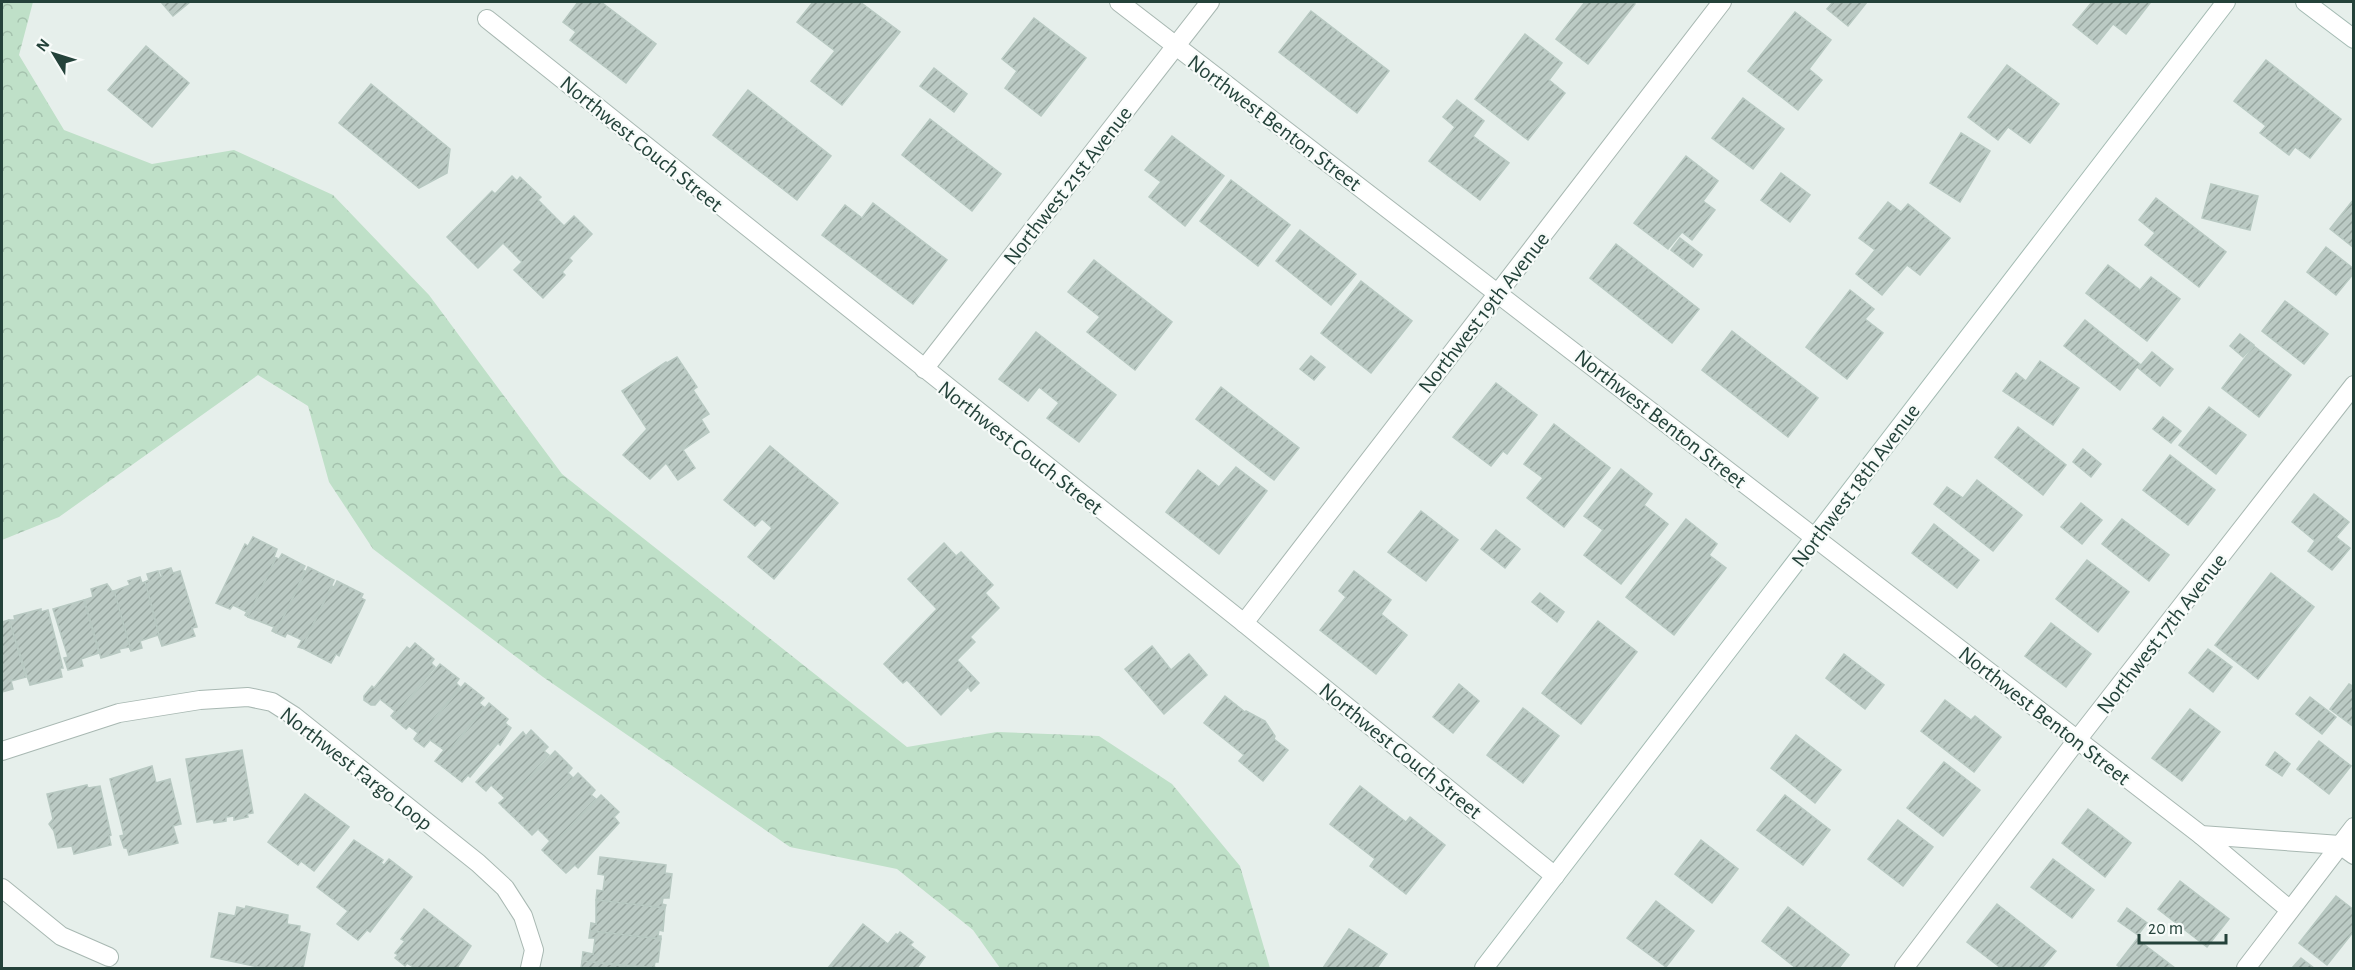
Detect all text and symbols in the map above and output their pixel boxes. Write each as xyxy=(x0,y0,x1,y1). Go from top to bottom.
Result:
north arrow xyxy=(24,24,84,84)
text: N xyxy=(33,36,53,55)
street label: Northwest Benton Street xyxy=(1184,51,1365,195)
street label: Northwest Couch Street xyxy=(556,72,727,216)
street label: Northwest 21st Avenue xyxy=(999,102,1136,269)
street label: Northwest 19th Avenue xyxy=(1414,228,1553,397)
street label: Northwest Benton Street xyxy=(1571,345,1750,492)
street label: Northwest Couch Street xyxy=(934,377,1107,519)
street label: Northwest 18th Avenue xyxy=(1787,400,1924,571)
street label: Northwest 17th Avenue xyxy=(2093,549,2231,718)
street label: Northwest Benton Street xyxy=(1955,642,2134,789)
street label: Northwest Couch Street xyxy=(1315,679,1486,823)
street label: Northwest Fargo Loop xyxy=(276,703,437,835)
scale bar xyxy=(2139,907,2226,945)
text: 20 m xyxy=(2148,920,2183,938)

